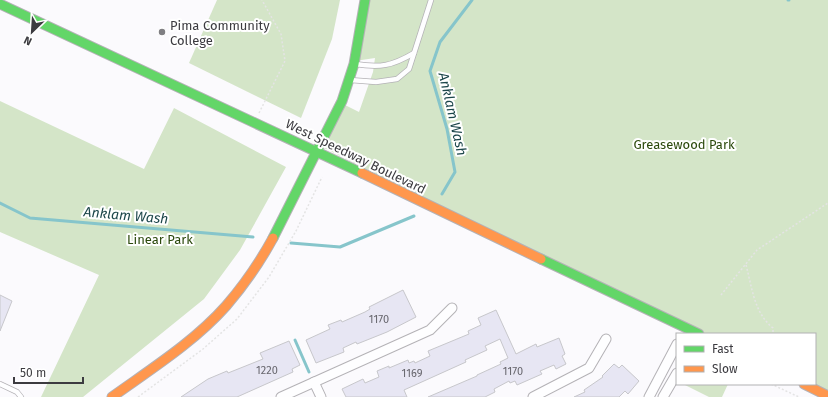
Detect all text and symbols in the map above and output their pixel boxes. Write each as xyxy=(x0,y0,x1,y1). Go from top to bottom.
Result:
north arrow xyxy=(12,12,52,52)
place label: Pima Community College xyxy=(170,18,270,48)
marker: Pima Community College xyxy=(157,27,167,37)
text: N xyxy=(22,33,34,48)
water label: Anklam Wash xyxy=(434,70,470,157)
street label: West Speedway Boulevard xyxy=(283,116,428,197)
park label: Greasewood Park xyxy=(633,137,735,152)
water label: Anklam Wash xyxy=(82,203,169,228)
park label: Linear Park xyxy=(127,232,193,247)
house number: 1170 xyxy=(369,313,389,326)
legend xyxy=(676,333,816,385)
text: Fast xyxy=(712,342,734,356)
scale bar xyxy=(14,359,83,385)
text: Slow xyxy=(712,362,738,376)
house number: 1220 xyxy=(256,364,278,377)
house number: 1170 xyxy=(503,365,523,378)
text: 50 m xyxy=(20,366,46,380)
house number: 1169 xyxy=(402,367,423,380)

